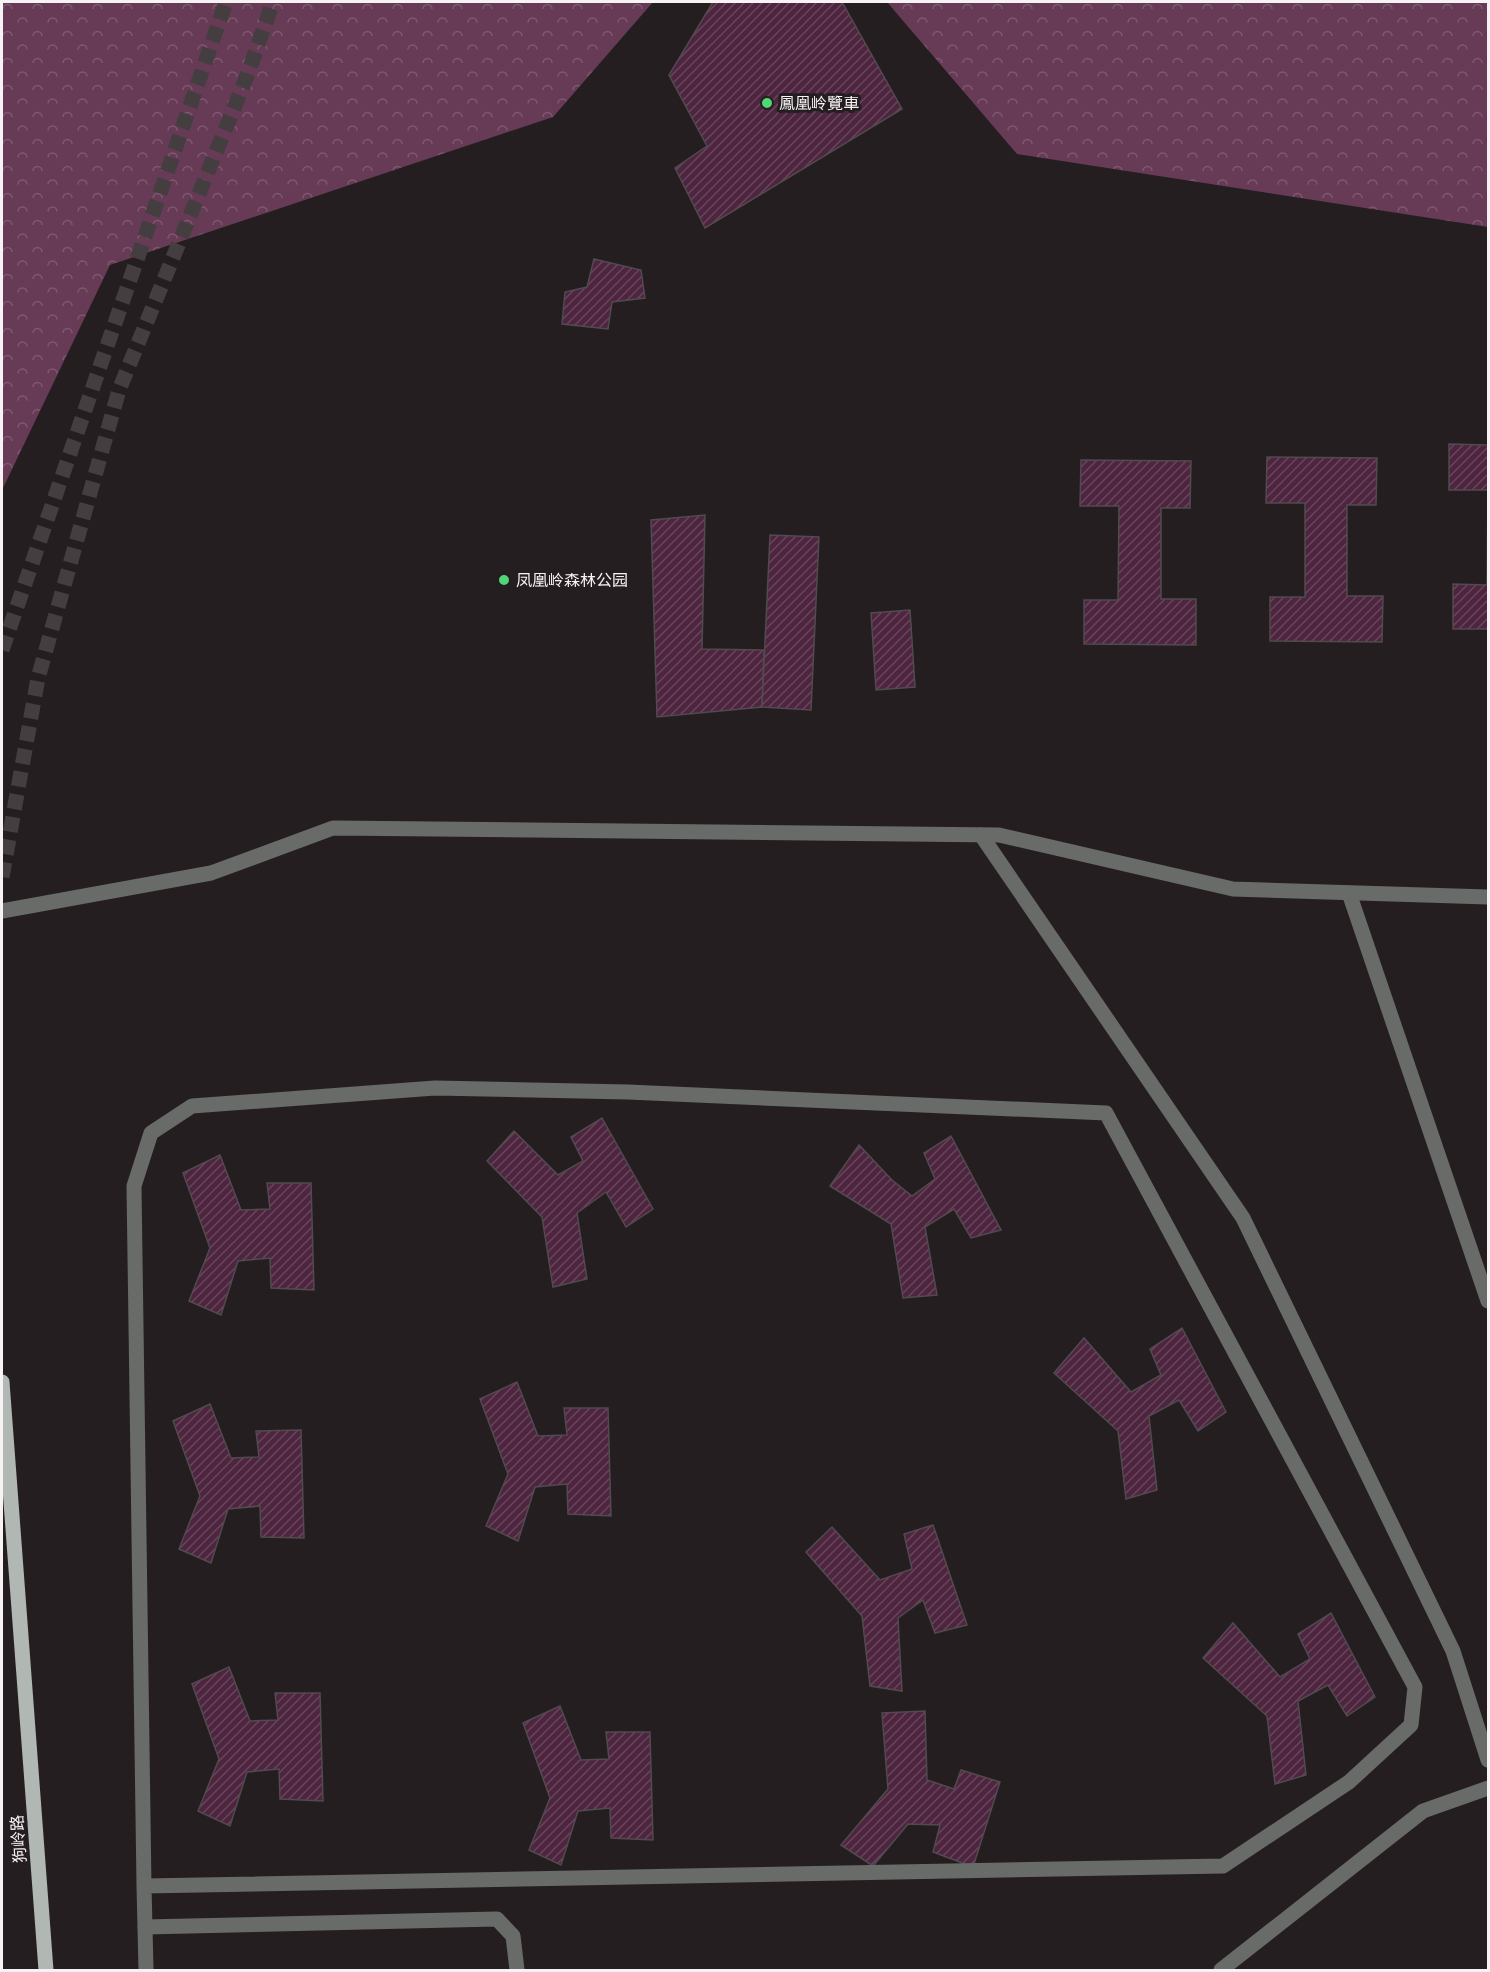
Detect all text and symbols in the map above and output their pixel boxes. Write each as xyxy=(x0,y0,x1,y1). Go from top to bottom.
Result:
place label: 鳳凰岭覽車 xyxy=(779,93,859,114)
marker: 鳳凰岭覽車 xyxy=(760,96,774,110)
place label: 凤凰岭森林公园 xyxy=(516,570,628,591)
marker: 凤凰岭森林公园 xyxy=(497,573,511,587)
street label: 狗岭路 xyxy=(6,1814,31,1864)

